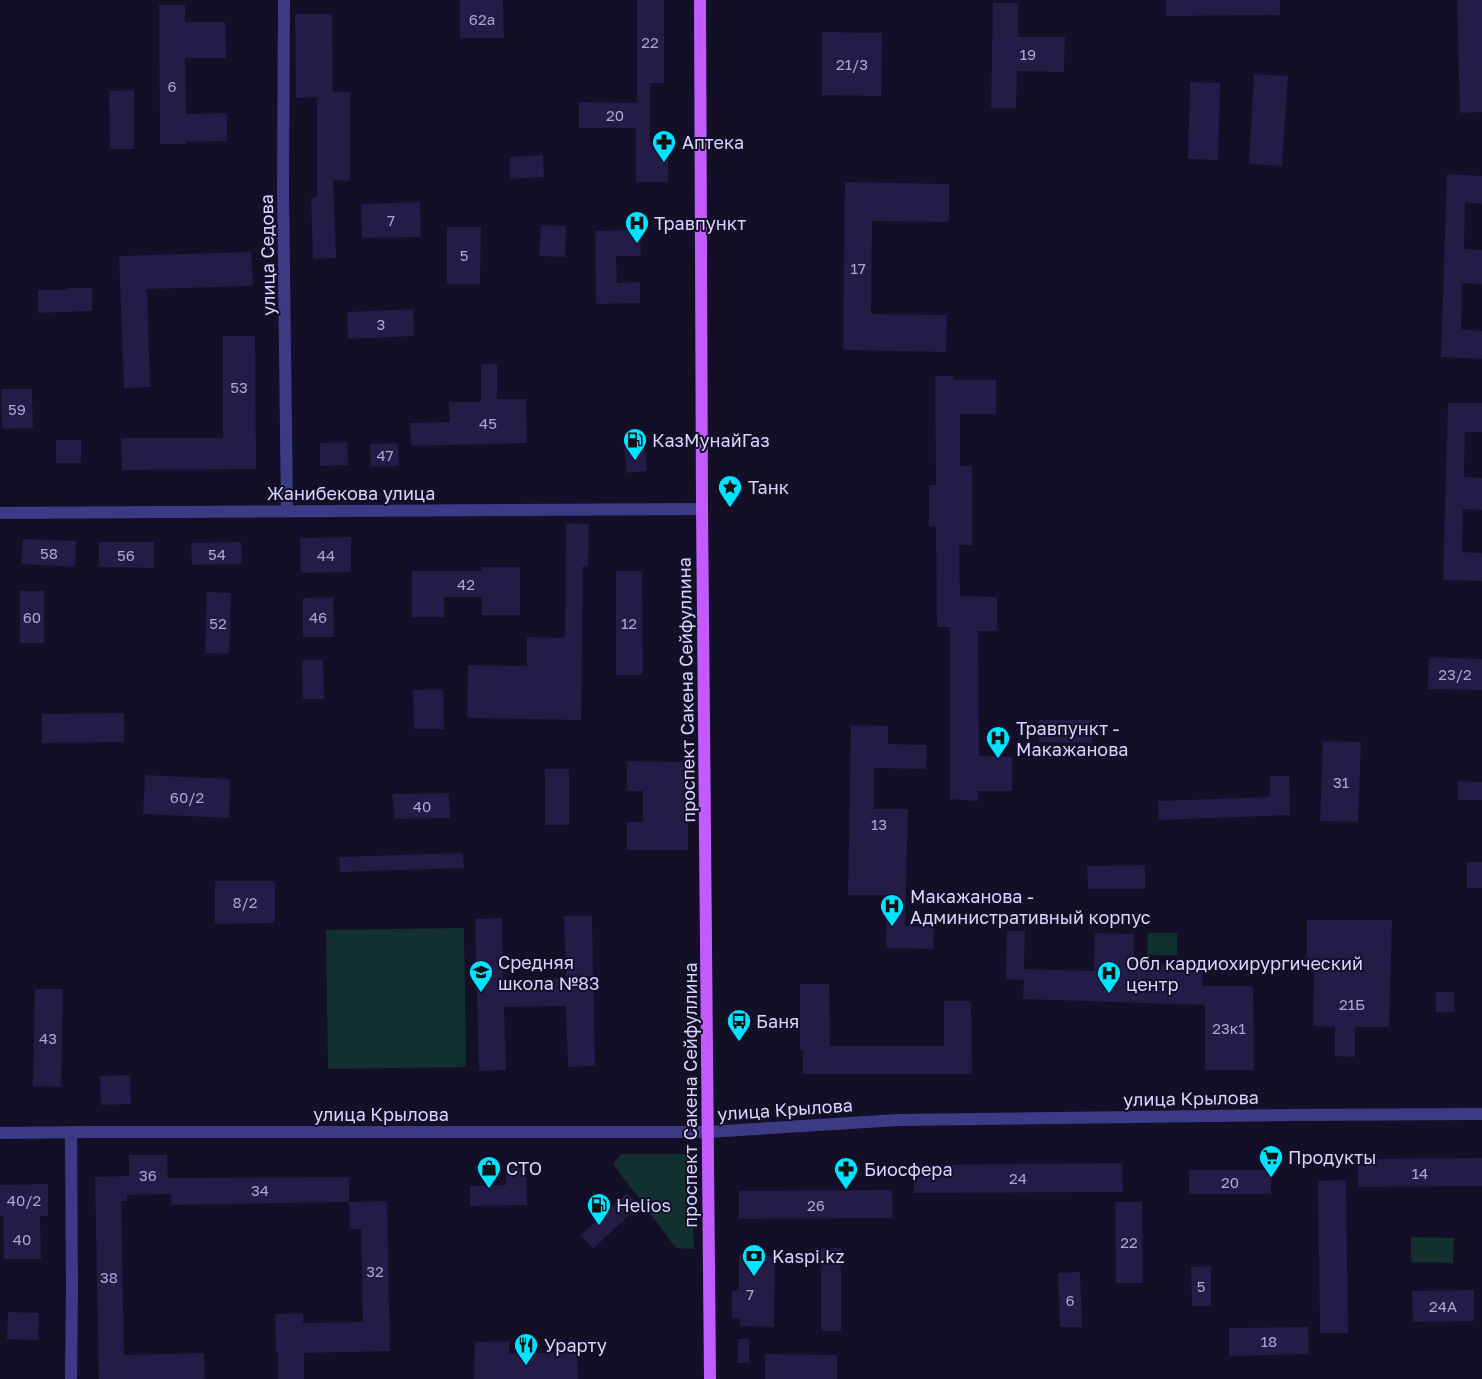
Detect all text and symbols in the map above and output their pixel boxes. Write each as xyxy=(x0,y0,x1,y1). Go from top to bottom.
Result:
house number: 62а xyxy=(469,10,495,28)
house number: 22 xyxy=(641,33,659,51)
house number: 19 xyxy=(1020,45,1036,63)
house number: 21/3 xyxy=(836,55,868,73)
house number: 6 xyxy=(167,77,177,95)
house number: 20 xyxy=(606,106,624,124)
pharmacy icon: Аптека xyxy=(651,129,677,163)
place label: Аптека xyxy=(682,131,744,153)
street label: улица Седова xyxy=(255,194,279,316)
hospital icon: Травпункт xyxy=(624,210,650,244)
house number: 7 xyxy=(387,211,395,229)
place label: Травпункт xyxy=(654,212,746,234)
house number: 5 xyxy=(460,246,468,264)
house number: 17 xyxy=(850,259,866,277)
house number: 3 xyxy=(377,315,385,333)
house number: 53 xyxy=(230,378,248,396)
house number: 59 xyxy=(8,400,26,418)
house number: 45 xyxy=(479,414,497,432)
fuel station icon: КазМунайГаз xyxy=(622,427,648,461)
place label: КазМунайГаз xyxy=(652,429,770,451)
house number: 47 xyxy=(376,446,394,464)
place icon: Танк xyxy=(717,474,743,508)
place label: Танк xyxy=(748,476,789,498)
street label: Жанибекова улица xyxy=(267,482,435,504)
house number: 58 xyxy=(40,544,58,562)
house number: 54 xyxy=(208,545,226,563)
house number: 56 xyxy=(117,546,135,564)
house number: 44 xyxy=(317,546,335,564)
street label: проспект Сакена Сейфуллина xyxy=(673,557,699,823)
house number: 42 xyxy=(457,575,475,593)
house number: 60 xyxy=(23,608,41,626)
house number: 46 xyxy=(309,608,327,626)
house number: 52 xyxy=(209,614,227,632)
house number: 12 xyxy=(621,614,637,632)
house number: 23/2 xyxy=(1438,665,1472,683)
place label: Травпункт - Макажанова xyxy=(1016,717,1129,760)
hospital icon: Травпункт - Макажанова xyxy=(985,725,1011,759)
house number: 31 xyxy=(1333,773,1349,791)
house number: 60/2 xyxy=(170,788,204,806)
house number: 40 xyxy=(413,797,431,815)
house number: 13 xyxy=(871,815,887,833)
place label: Макажанова - Административный корпус xyxy=(910,885,1151,928)
house number: 8/2 xyxy=(232,893,258,911)
hospital icon: Макажанова - Административный корпус xyxy=(879,893,905,927)
place label: Средняя школа №83 xyxy=(498,951,600,994)
place label: Обл кардиохирургический центр xyxy=(1126,952,1363,995)
school or university icon: Средняя школа №83 xyxy=(468,959,494,993)
hospital icon: Обл кардиохирургический центр xyxy=(1096,960,1122,994)
street label: проспект Сакена Сейфуллина xyxy=(679,962,701,1228)
house number: 21Б xyxy=(1339,995,1365,1013)
bus stop icon: Баня xyxy=(726,1008,752,1042)
place label: Баня xyxy=(756,1010,799,1032)
house number: 23к1 xyxy=(1212,1019,1246,1037)
house number: 43 xyxy=(39,1029,57,1047)
street label: улица Крылова xyxy=(1123,1086,1259,1110)
street label: улица Крылова xyxy=(717,1093,853,1125)
street label: улица Крылова xyxy=(313,1103,449,1125)
supermarket icon: Продукты xyxy=(1258,1144,1284,1178)
place label: Продукты xyxy=(1288,1146,1376,1168)
shop icon: СТО xyxy=(476,1155,502,1189)
pharmacy icon: Биосфера xyxy=(833,1156,859,1190)
place label: СТО xyxy=(506,1157,542,1179)
place label: Биосфера xyxy=(864,1158,953,1180)
house number: 14 xyxy=(1412,1164,1428,1182)
house number: 36 xyxy=(139,1166,157,1184)
house number: 24 xyxy=(1009,1169,1027,1187)
house number: 20 xyxy=(1221,1173,1239,1191)
house number: 34 xyxy=(251,1181,269,1199)
house number: 40/2 xyxy=(7,1191,41,1209)
fuel station icon: Helios xyxy=(586,1192,612,1226)
place label: Helios xyxy=(616,1194,671,1216)
house number: 26 xyxy=(807,1196,825,1214)
house number: 40 xyxy=(13,1230,31,1248)
house number: 22 xyxy=(1120,1233,1138,1251)
bank icon: Kaspi.kz xyxy=(741,1243,767,1277)
place label: Kaspi.kz xyxy=(772,1245,845,1267)
house number: 32 xyxy=(366,1262,384,1280)
house number: 38 xyxy=(100,1268,118,1286)
house number: 5 xyxy=(1197,1277,1205,1295)
house number: 7 xyxy=(746,1285,754,1303)
house number: 6 xyxy=(1065,1291,1075,1309)
house number: 24А xyxy=(1429,1297,1457,1315)
restaurant icon: Урарту xyxy=(513,1332,539,1366)
house number: 18 xyxy=(1261,1332,1277,1350)
place label: Урарту xyxy=(544,1334,607,1356)

